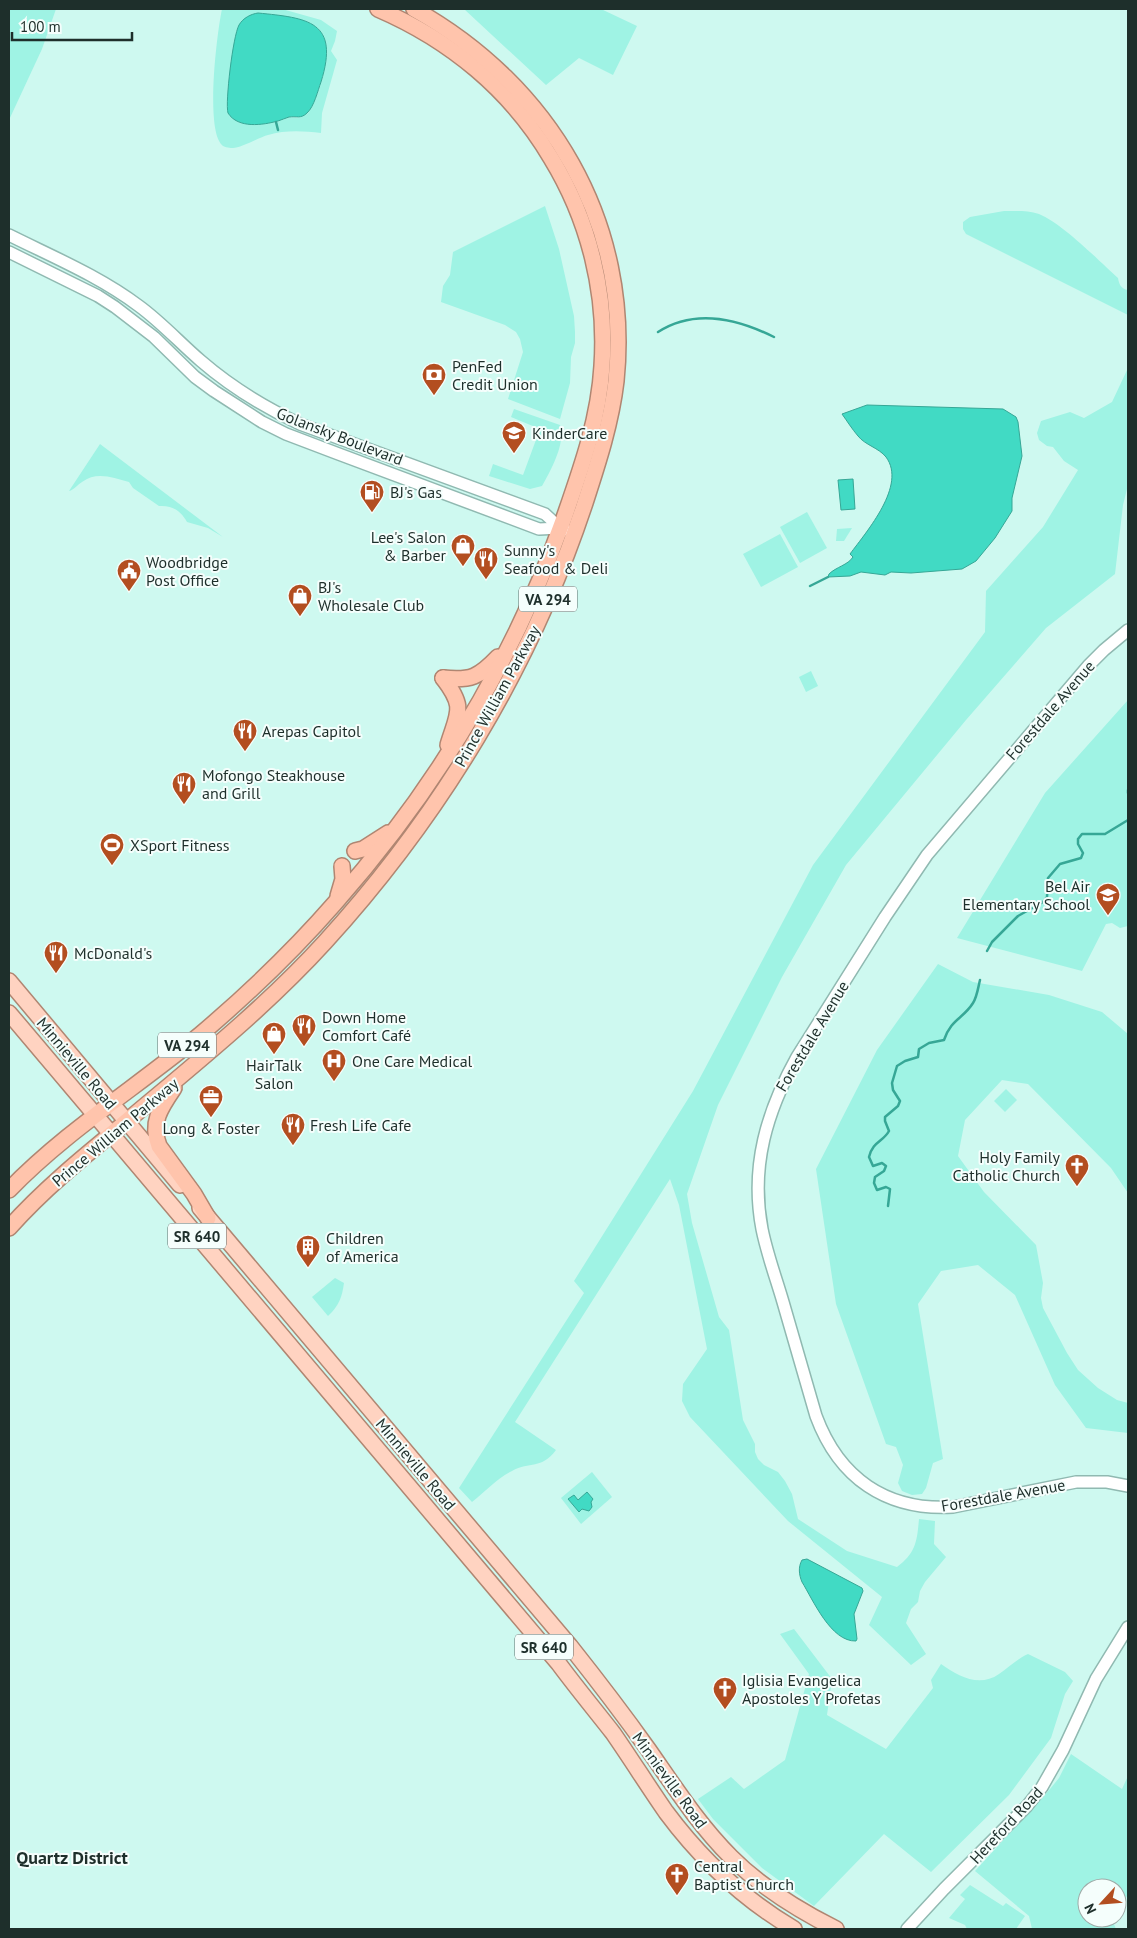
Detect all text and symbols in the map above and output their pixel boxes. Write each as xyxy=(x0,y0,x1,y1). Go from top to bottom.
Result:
scale bar xyxy=(12,10,132,42)
text: 100 m xyxy=(20,17,61,36)
place label: PenFed Credit Union xyxy=(452,356,538,394)
bank icon: PenFed Credit Union xyxy=(421,362,447,396)
street label: Golansky Boulevard xyxy=(274,403,406,469)
school or university icon: KinderCare xyxy=(501,420,527,454)
place label: KinderCare xyxy=(532,423,607,443)
fuel station icon: BJ's Gas xyxy=(359,479,385,513)
place label: BJ's Gas xyxy=(390,482,442,502)
place label: Lee's Salon & Barber xyxy=(371,527,447,565)
shop icon: Lee's Salon & Barber xyxy=(450,533,476,567)
place label: Sunny's Seafood & Deli xyxy=(504,540,608,578)
restaurant icon: Sunny's Seafood & Deli xyxy=(473,546,499,580)
place label: Woodbridge Post Office xyxy=(146,552,228,590)
public building icon: Woodbridge Post Office xyxy=(116,558,142,592)
place label: BJ's Wholesale Club xyxy=(318,577,424,615)
shop icon: BJ's Wholesale Club xyxy=(287,583,313,617)
road number: VA 294 xyxy=(519,586,577,612)
street label: Prince William Parkway xyxy=(450,621,544,770)
street label: Forestdale Avenue xyxy=(1001,656,1099,764)
restaurant icon: Arepas Capitol xyxy=(232,718,258,752)
place label: Arepas Capitol xyxy=(262,721,361,741)
place label: Mofongo Steakhouse and Grill xyxy=(202,765,345,803)
restaurant icon: Mofongo Steakhouse and Grill xyxy=(171,771,197,805)
sports icon: XSport Fitness xyxy=(99,832,125,866)
place label: XSport Fitness xyxy=(130,835,230,855)
place label: Bel Air Elementary School xyxy=(963,876,1091,914)
school or university icon: Bel Air Elementary School xyxy=(1095,882,1121,916)
restaurant icon: McDonald's xyxy=(43,940,69,974)
place label: McDonald's xyxy=(74,943,152,963)
street label: Forestdale Avenue xyxy=(771,977,853,1095)
place label: Down Home Comfort Café xyxy=(322,1007,411,1045)
street label: Minnieville Road xyxy=(33,1013,121,1113)
restaurant icon: Down Home Comfort Café xyxy=(291,1013,317,1047)
shop icon: HairTalk Salon xyxy=(261,1021,287,1055)
road number: VA 294 xyxy=(158,1032,216,1058)
hospital icon: One Care Medical xyxy=(321,1048,347,1082)
place label: One Care Medical xyxy=(352,1051,473,1071)
place label: HairTalk Salon xyxy=(246,1055,302,1093)
street label: Prince William Parkway xyxy=(48,1073,183,1191)
office icon: Long & Foster xyxy=(198,1084,224,1118)
restaurant icon: Fresh Life Cafe xyxy=(280,1112,306,1146)
place label: Fresh Life Cafe xyxy=(310,1115,411,1135)
place label: Long & Foster xyxy=(162,1118,260,1138)
place label: Holy Family Catholic Church xyxy=(952,1147,1061,1185)
church icon: Holy Family Catholic Church xyxy=(1064,1153,1090,1187)
road number: SR 640 xyxy=(168,1224,226,1248)
place label: Children of America xyxy=(326,1228,399,1266)
building icon: Children of America xyxy=(295,1234,321,1268)
street label: Minnieville Road xyxy=(372,1414,460,1514)
street label: Forestdale Avenue xyxy=(939,1474,1067,1516)
road number: SR 640 xyxy=(515,1634,573,1660)
place label: Iglisia Evangelica Apostoles Y Profetas xyxy=(742,1670,881,1708)
church icon: Iglisia Evangelica Apostoles Y Profetas xyxy=(712,1676,738,1710)
street label: Minnieville Road xyxy=(628,1728,712,1832)
street label: Hereford Road xyxy=(965,1782,1047,1868)
district label: Quartz District xyxy=(16,1846,129,1869)
place label: Central Baptist Church xyxy=(694,1856,794,1894)
church icon: Central Baptist Church xyxy=(664,1862,690,1896)
north arrow xyxy=(1077,1878,1127,1928)
text: N xyxy=(1080,1901,1100,1917)

